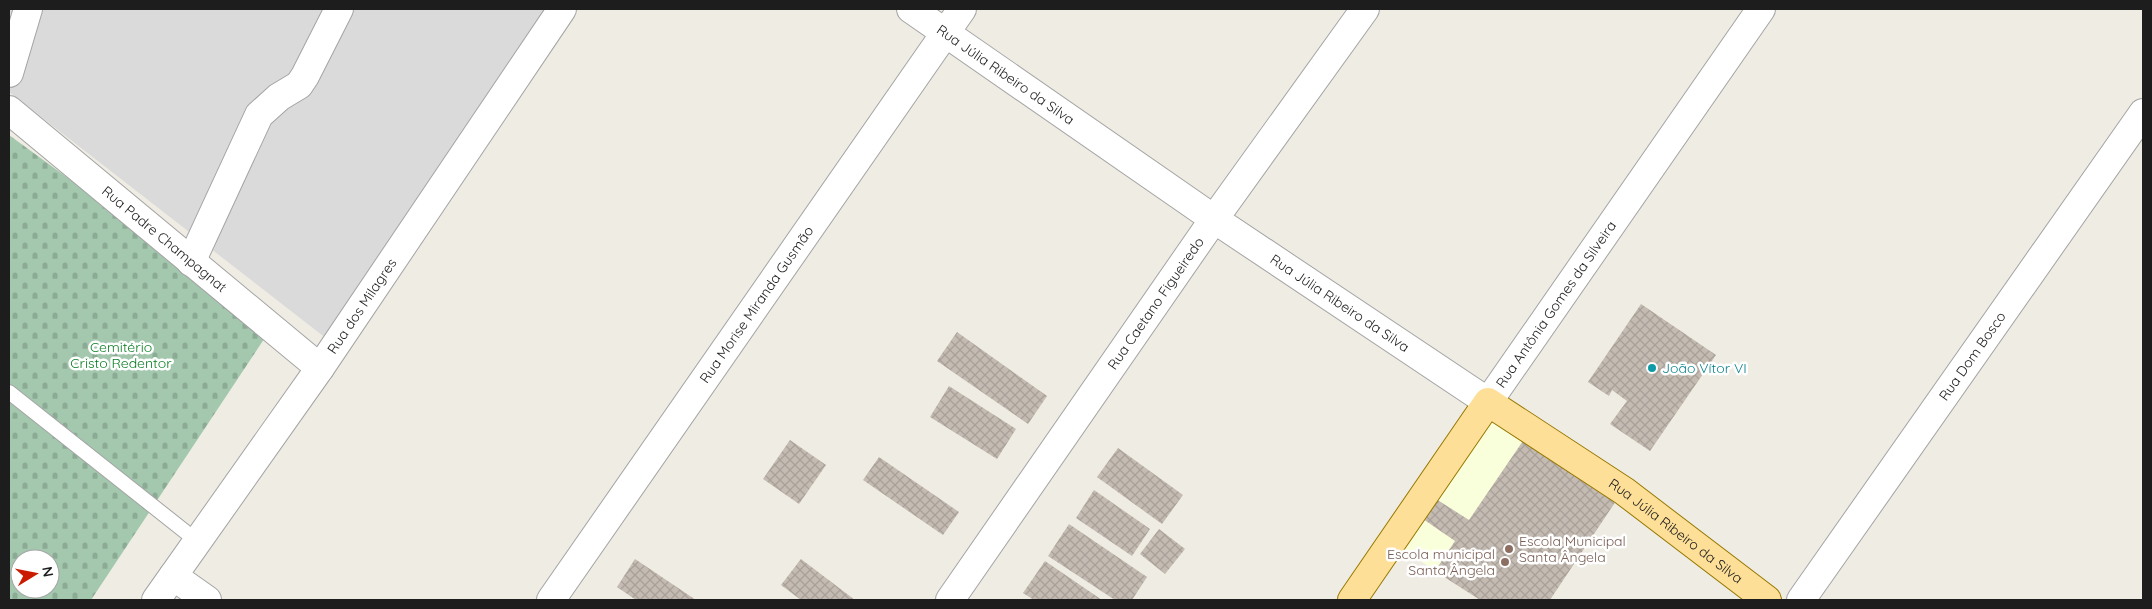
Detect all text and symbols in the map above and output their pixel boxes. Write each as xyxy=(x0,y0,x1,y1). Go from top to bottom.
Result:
street label: Rua Júlia Ribeiro da Silva xyxy=(933,20,1078,129)
street label: Rua Padre Champagnat xyxy=(98,182,231,296)
street label: Rua Antônia Gomes da Silveira xyxy=(1492,217,1620,391)
street label: Rua Morise Miranda Gusmão xyxy=(696,222,817,387)
street label: Rua Caetano Figueiredo xyxy=(1103,234,1208,373)
street label: Rua Júlia Ribeiro da Silva xyxy=(1267,250,1413,356)
street label: Rua dos Milagres xyxy=(323,255,400,357)
street label: Rua Dom Bosco xyxy=(1935,308,2010,404)
park label: Cemitério Cristo Redentor xyxy=(70,338,172,372)
place label: João Vítor VI xyxy=(1662,359,1747,377)
marker: João Vítor VI xyxy=(1646,362,1658,374)
street label: Rua Júlia Ribeiro da Silva xyxy=(1605,474,1746,587)
place label: Escola Municipal Santa Ângela xyxy=(1519,532,1626,566)
marker: Escola Municipal Santa Ângela xyxy=(1503,543,1515,555)
place label: Escola municipal Santa Ângela xyxy=(1387,545,1495,579)
north arrow xyxy=(10,549,60,599)
marker: Escola municipal Santa Ângela xyxy=(1499,556,1511,568)
text: N xyxy=(38,565,58,578)

